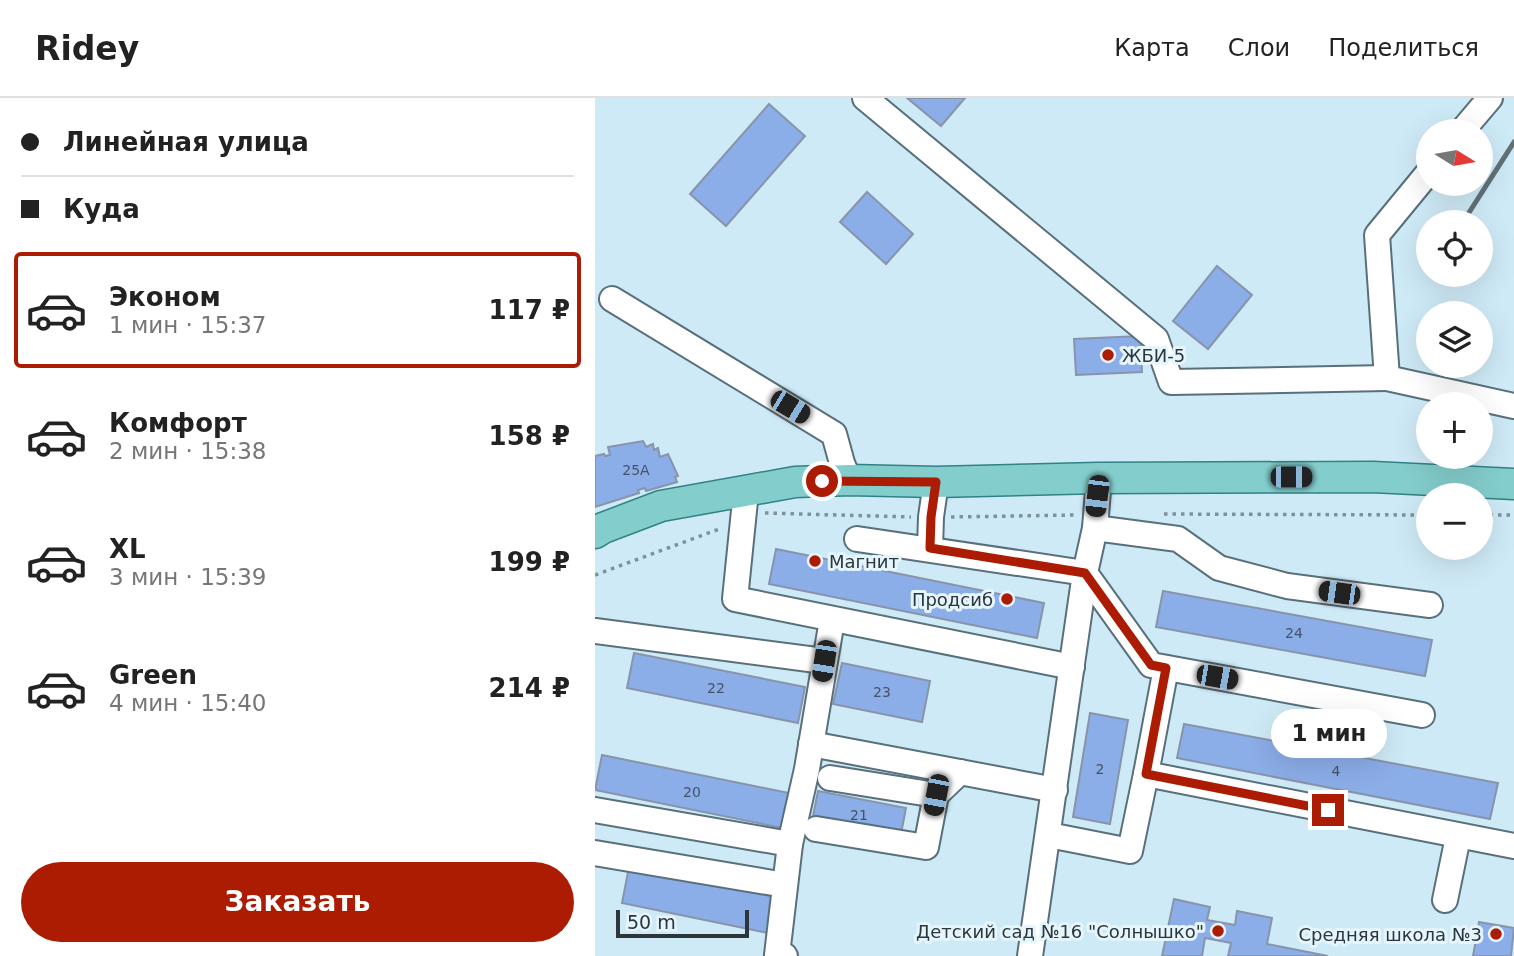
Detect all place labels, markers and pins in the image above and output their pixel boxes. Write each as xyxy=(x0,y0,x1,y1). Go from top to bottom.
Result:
place label: ЖБИ-5 xyxy=(1122,345,1185,366)
marker: ЖБИ-5 xyxy=(1100,347,1116,363)
place label: Магнит xyxy=(829,551,899,572)
marker: Магнит xyxy=(807,553,823,569)
place label: Продсиб xyxy=(912,589,993,610)
marker: Продсиб xyxy=(999,591,1015,607)
place label: Детский сад №16 "Солнышко" xyxy=(916,921,1204,942)
marker: Детский сад №16 "Солнышко" xyxy=(1210,923,1226,939)
place label: Средняя школа №3 xyxy=(1299,924,1482,945)
marker: Средняя школа №3 xyxy=(1488,926,1504,942)

